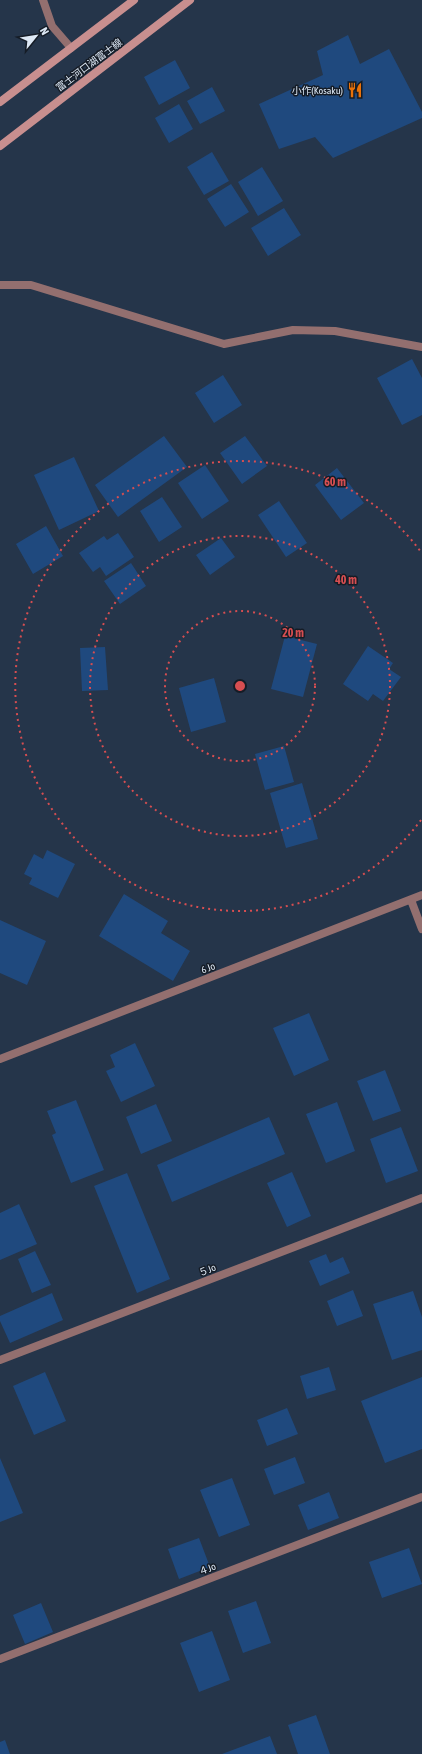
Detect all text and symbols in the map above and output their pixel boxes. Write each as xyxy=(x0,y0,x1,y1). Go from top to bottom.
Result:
north arrow xyxy=(16,16,56,56)
text: N xyxy=(38,25,51,37)
street label: 富士河口湖富士線 xyxy=(54,37,124,93)
restaurant icon: 小作(Kosaku) xyxy=(346,81,364,99)
place label: 小作(Kosaku) xyxy=(291,85,343,96)
text: 60 m xyxy=(324,475,346,489)
text: 40 m xyxy=(334,573,357,587)
text: 20 m xyxy=(282,626,304,640)
centre of rings xyxy=(233,679,247,693)
street label: 6 Jo xyxy=(200,960,217,976)
street label: ５Jo xyxy=(197,1262,218,1278)
street label: ４Jo xyxy=(197,1561,218,1577)

